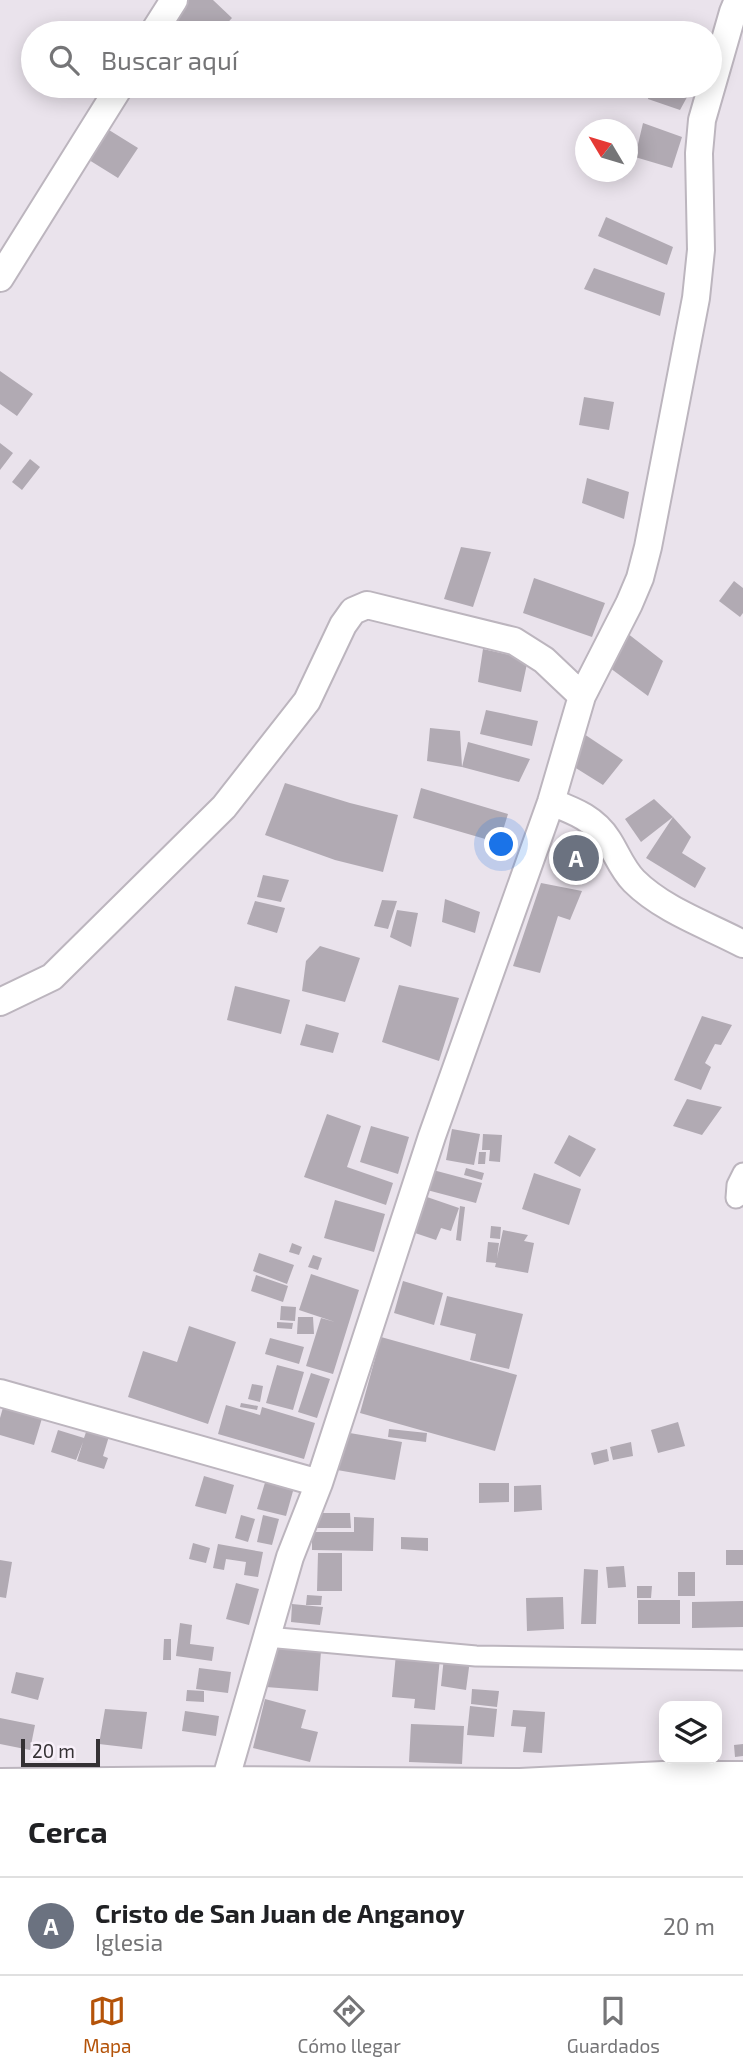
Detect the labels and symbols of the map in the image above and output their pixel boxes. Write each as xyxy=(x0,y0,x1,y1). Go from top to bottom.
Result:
north arrow xyxy=(575,119,638,182)
your location xyxy=(484,827,518,861)
pin: A xyxy=(553,832,599,884)
scale bar xyxy=(21,1736,100,1768)

